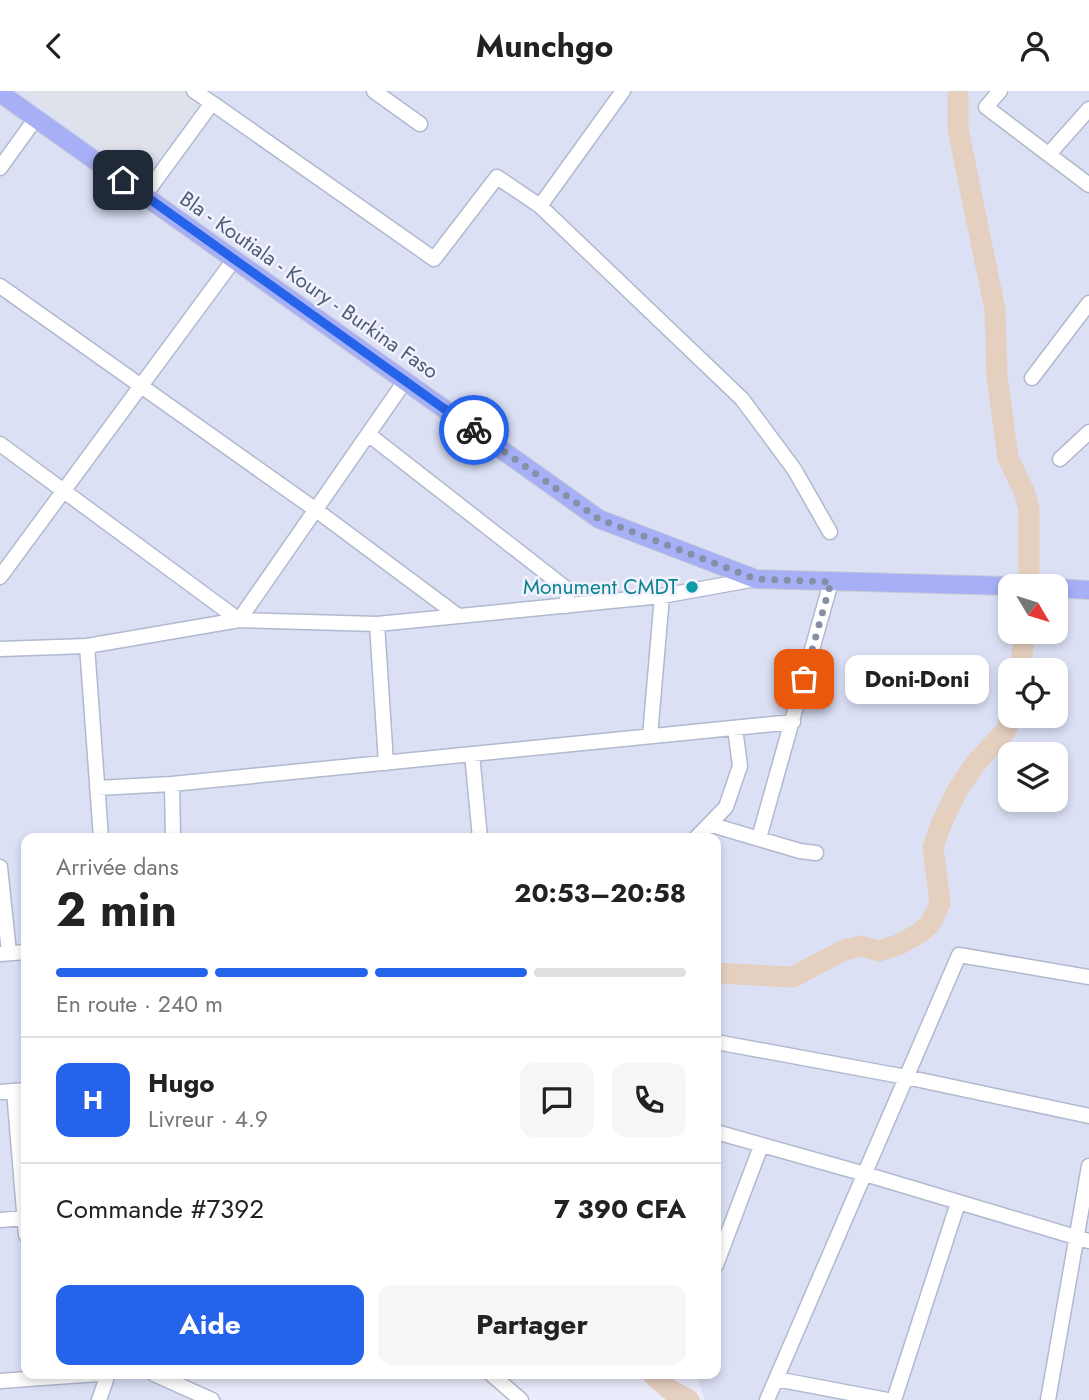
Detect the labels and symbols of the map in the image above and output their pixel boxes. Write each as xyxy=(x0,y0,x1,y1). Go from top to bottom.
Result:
pin xyxy=(93,150,153,210)
street label: Bla - Koutiala - Koury - Burkina Faso xyxy=(174,184,444,386)
courier xyxy=(439,395,509,465)
place label: Monument CMDT xyxy=(523,572,678,602)
north arrow xyxy=(998,574,1068,644)
marker: Monument CMDT xyxy=(684,579,700,595)
pin xyxy=(774,649,834,709)
callout: Doni-Doni xyxy=(846,655,990,703)

